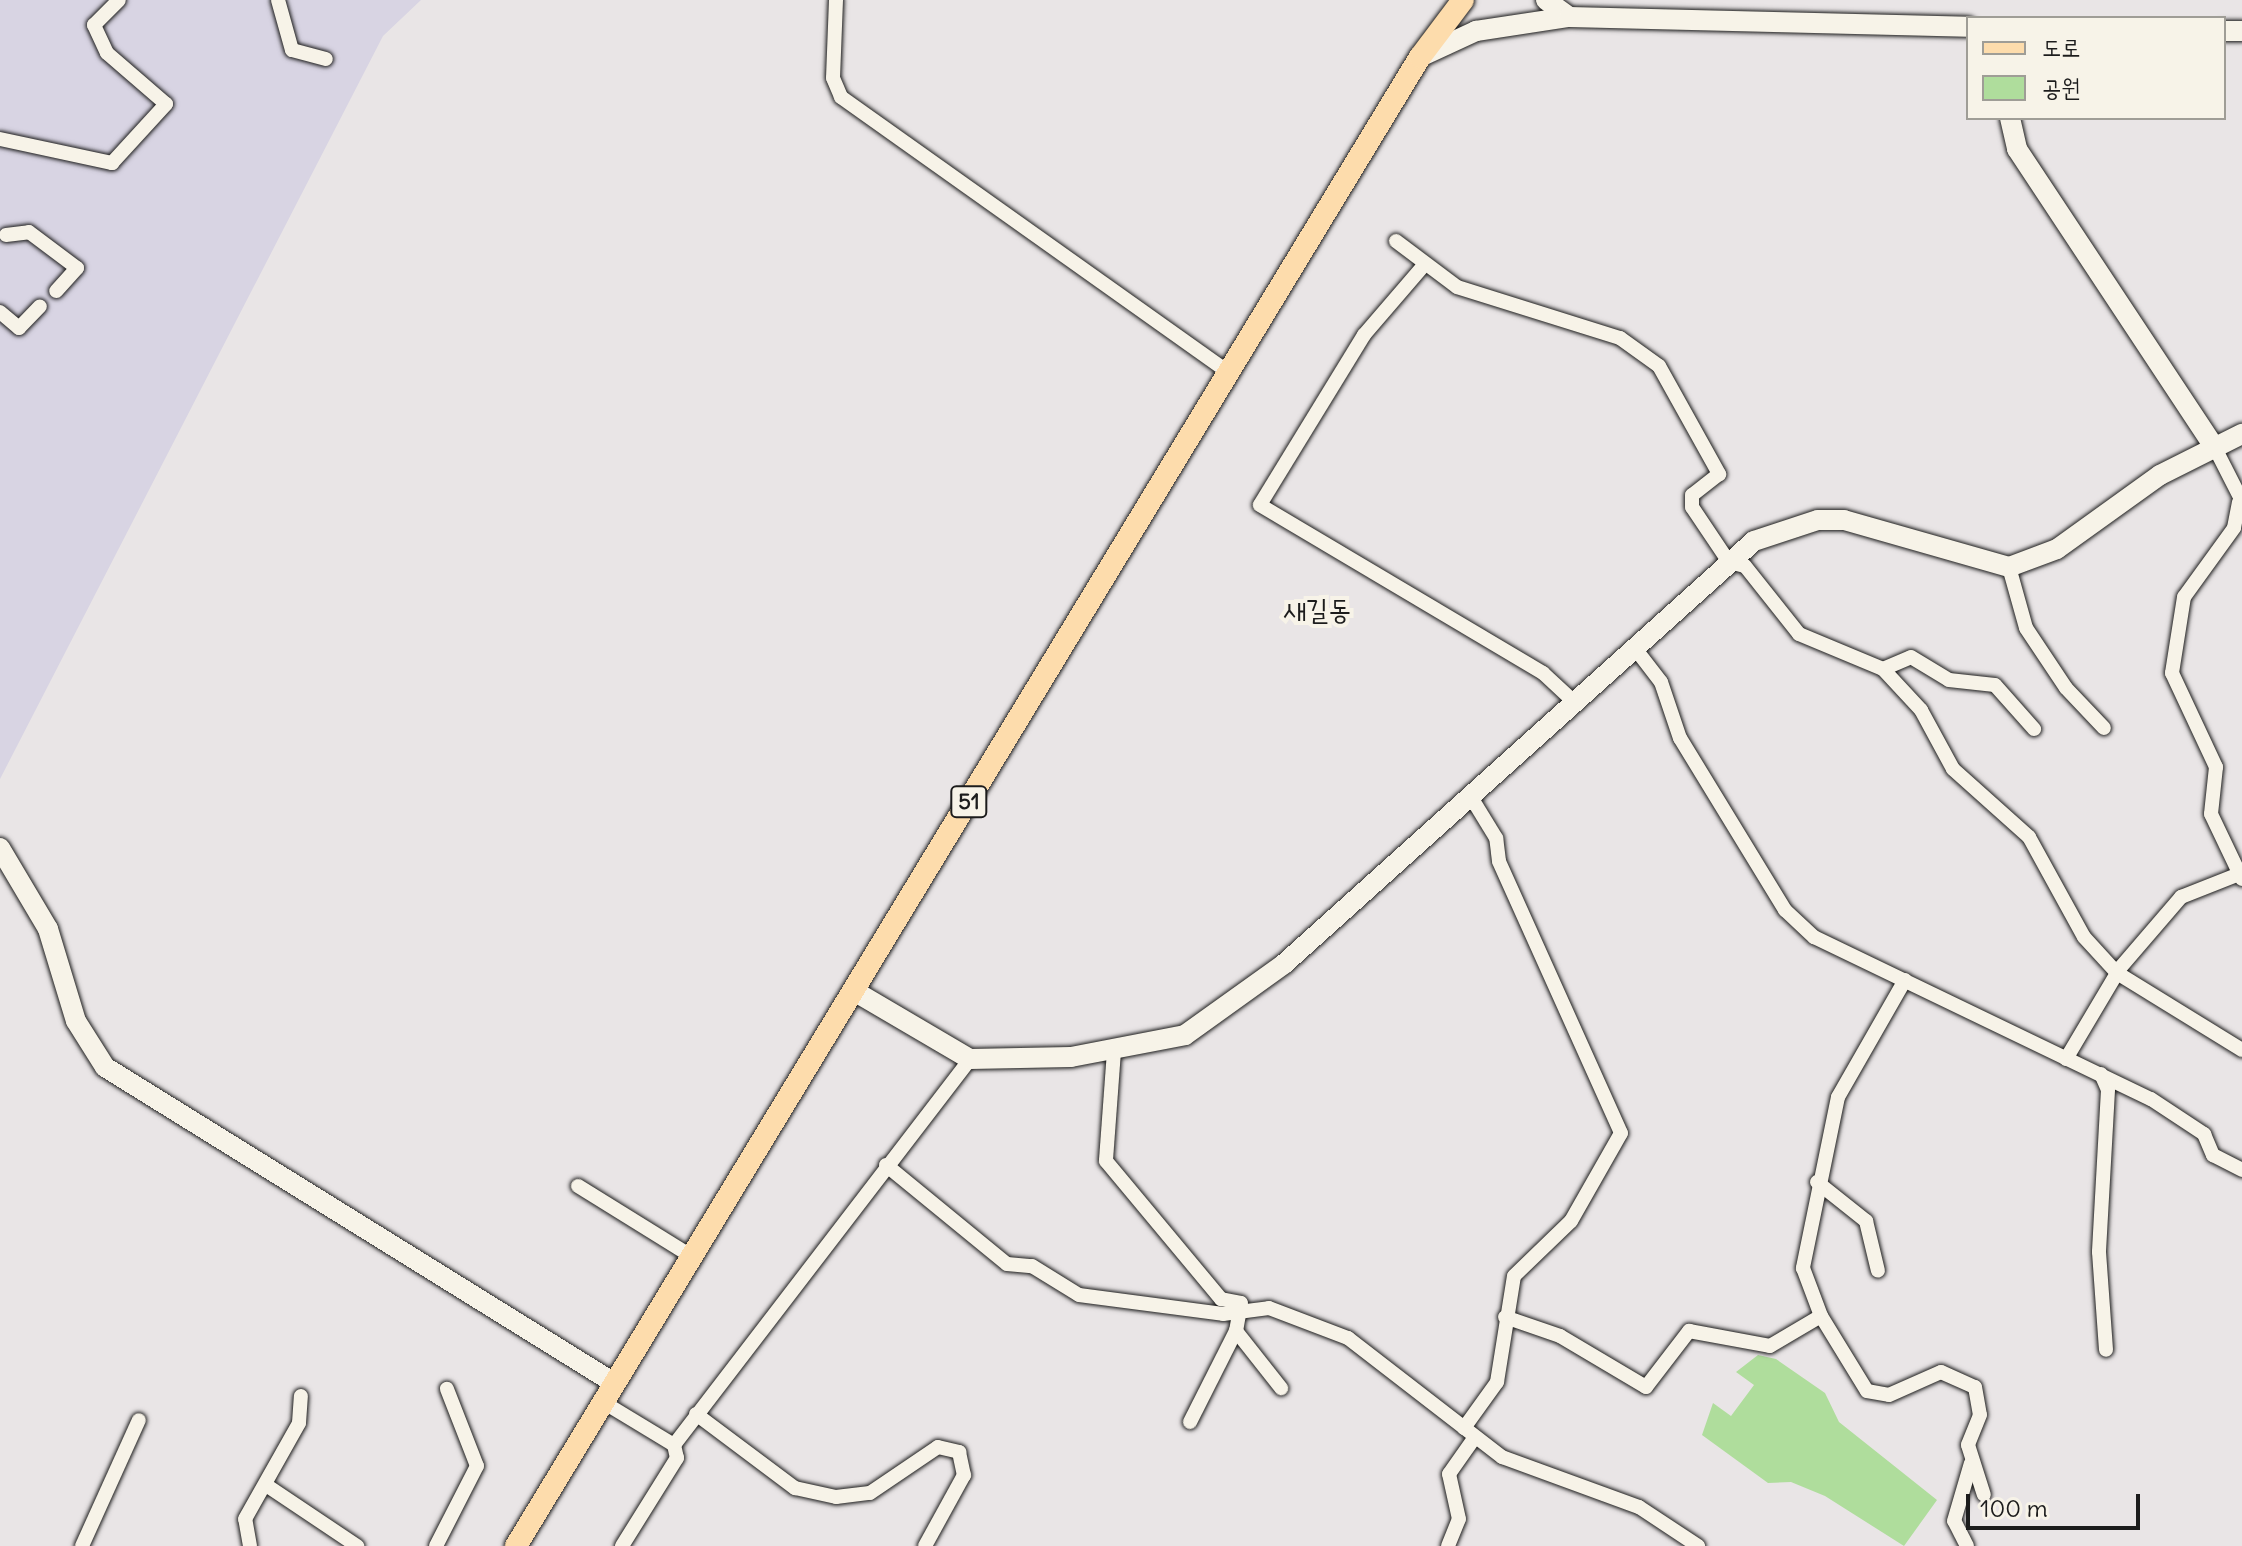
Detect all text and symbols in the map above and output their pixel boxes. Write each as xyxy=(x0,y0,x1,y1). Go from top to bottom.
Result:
legend xyxy=(1966,16,2226,120)
text: 도로 xyxy=(2042,32,2081,62)
text: 공원 xyxy=(2042,72,2081,102)
district label: 새길동 xyxy=(1283,592,1351,626)
road number: 51 xyxy=(949,784,989,820)
scale bar xyxy=(1970,1478,2144,1528)
text: 100 m xyxy=(1980,1493,2048,1523)

